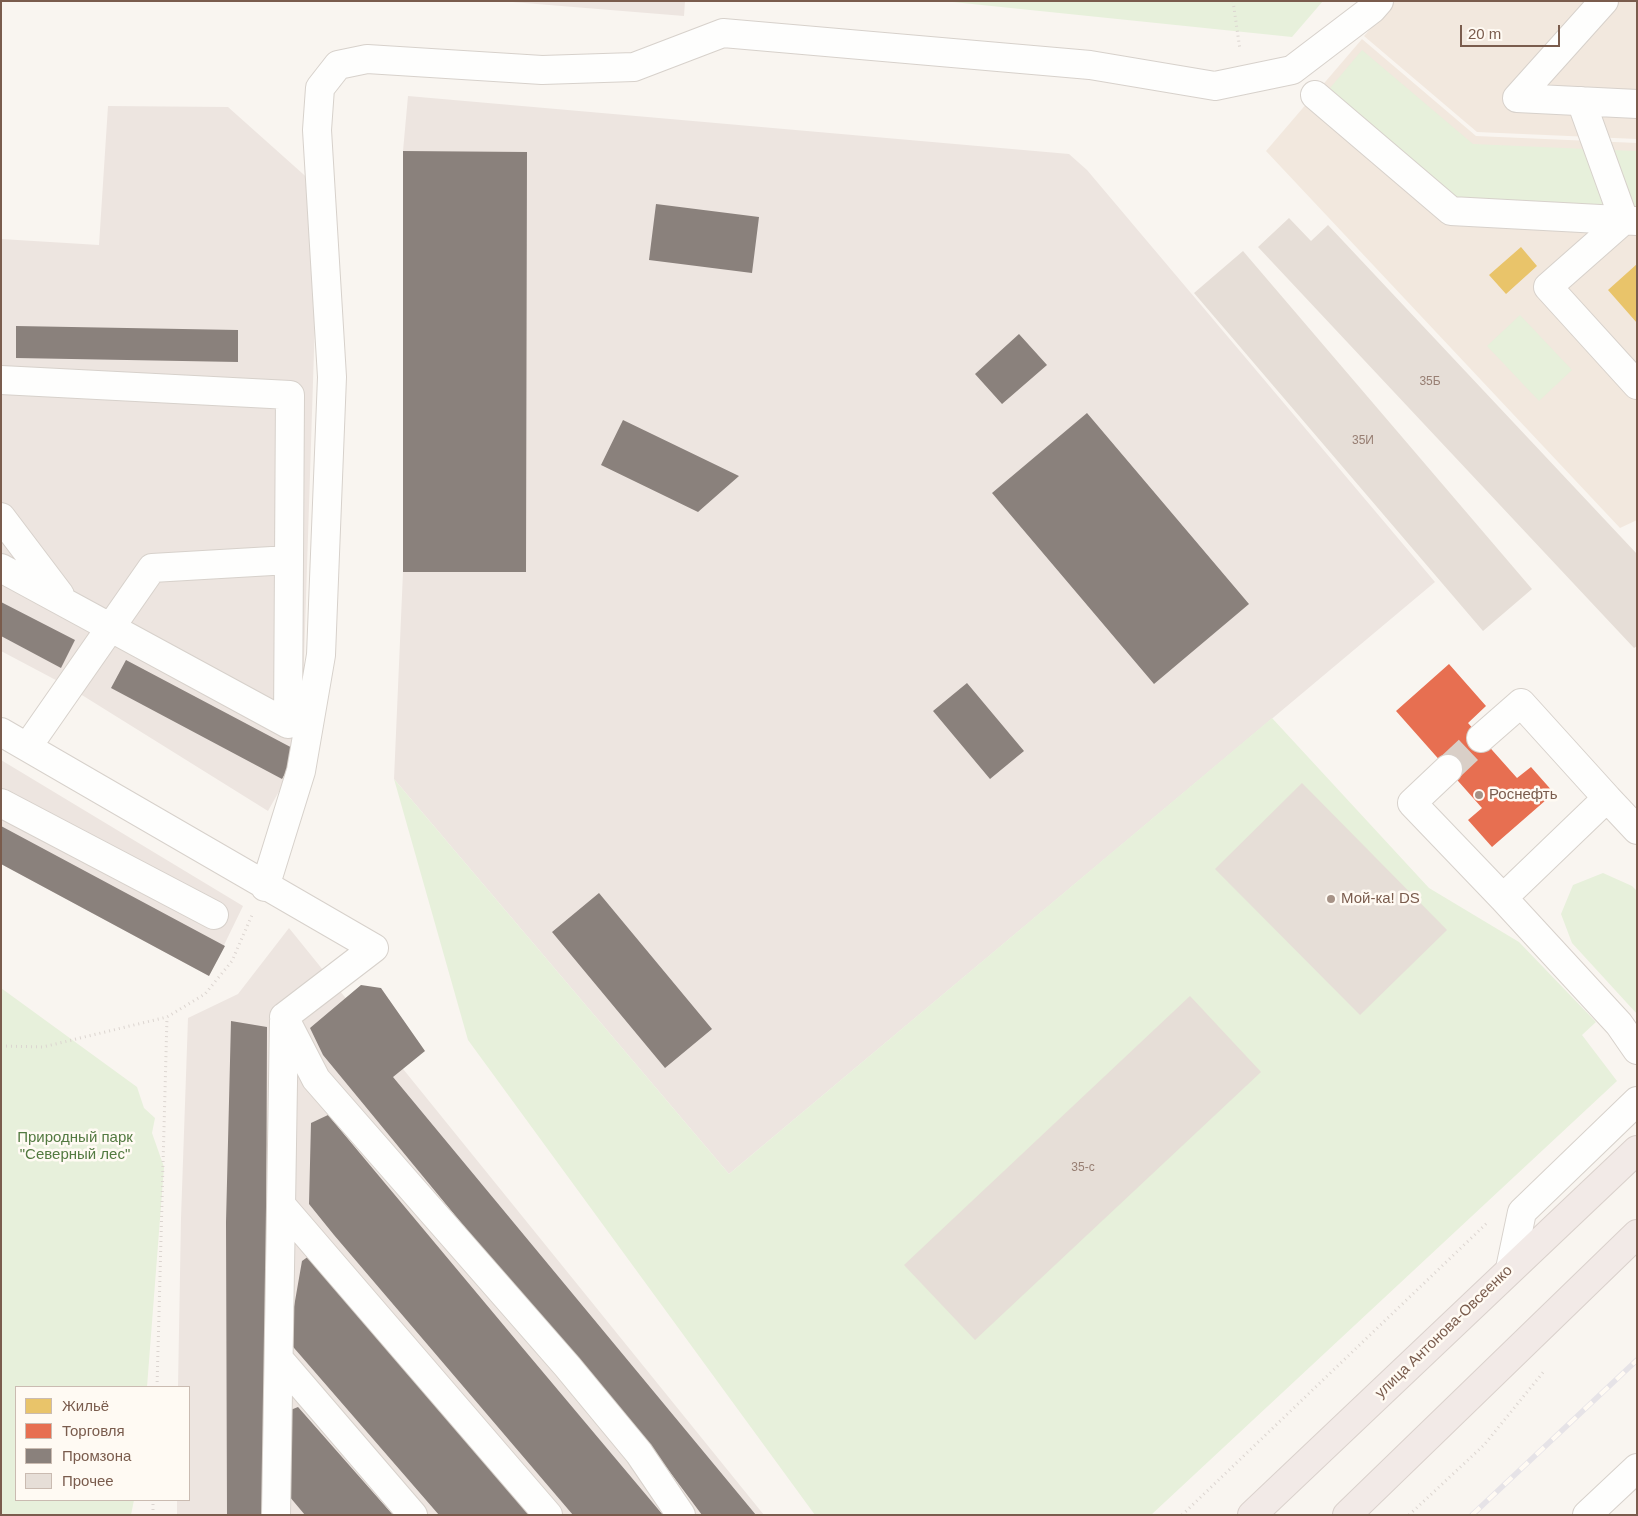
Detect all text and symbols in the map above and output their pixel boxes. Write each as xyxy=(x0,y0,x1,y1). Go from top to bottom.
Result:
scale bar xyxy=(1463,15,1563,47)
text: 20 m xyxy=(1468,25,1501,42)
house number: 35Б xyxy=(1419,375,1441,389)
house number: 35И xyxy=(1352,434,1374,448)
place label: Роснефть xyxy=(1489,786,1558,804)
marker: Роснефть xyxy=(1473,789,1485,801)
place label: Мой-ка! DS xyxy=(1341,890,1420,908)
marker: Мой-ка! DS xyxy=(1325,893,1337,905)
park label: Природный парк "Северный лес" xyxy=(17,1129,133,1164)
house number: 35-с xyxy=(1071,1161,1095,1175)
street label: улица Антонова-Овсеенко xyxy=(1372,1262,1516,1402)
legend xyxy=(15,1386,190,1501)
text: Жильё xyxy=(62,1397,109,1414)
text: Торговля xyxy=(62,1422,125,1439)
text: Промзона xyxy=(62,1447,131,1464)
text: Прочее xyxy=(62,1472,114,1489)

